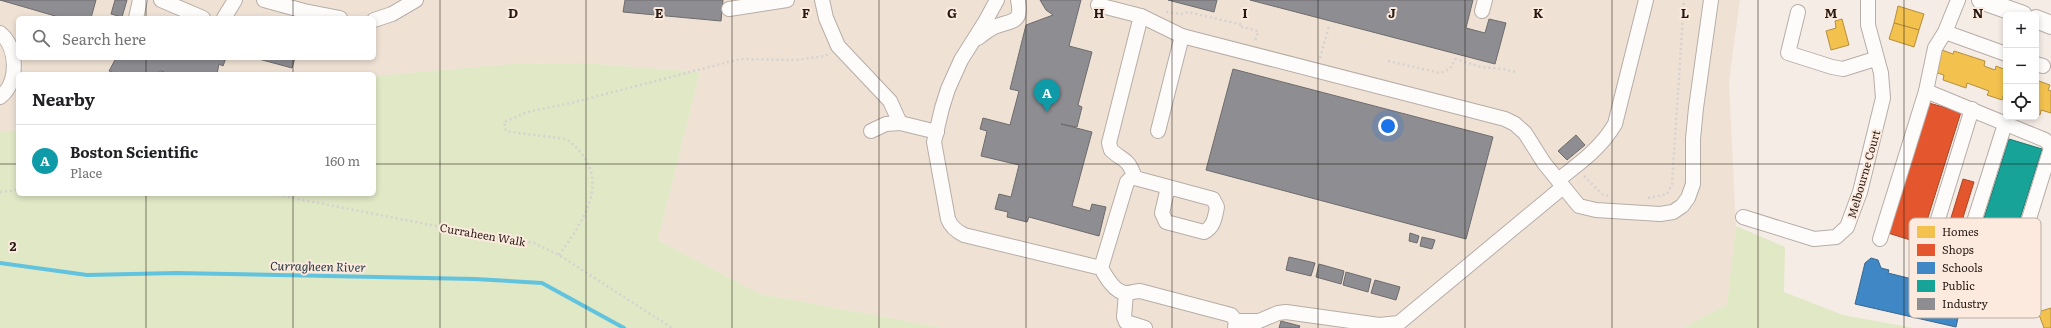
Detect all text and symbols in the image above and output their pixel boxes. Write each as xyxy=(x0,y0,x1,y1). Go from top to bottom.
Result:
text: D xyxy=(508,3,518,22)
text: E xyxy=(655,3,664,22)
text: F xyxy=(802,3,810,22)
text: G xyxy=(947,3,957,22)
text: H xyxy=(1094,3,1105,22)
text: I xyxy=(1242,3,1248,22)
text: J xyxy=(1388,3,1396,22)
text: K xyxy=(1533,3,1544,22)
text: L xyxy=(1681,3,1689,22)
text: M xyxy=(1825,3,1838,22)
text: N xyxy=(1973,3,1984,22)
map controls xyxy=(2003,12,2039,120)
button: + xyxy=(2003,12,2039,48)
search box xyxy=(16,16,376,60)
icon: search xyxy=(30,27,52,49)
text: Search here xyxy=(62,27,146,50)
button: − xyxy=(2003,48,2039,84)
pin: A xyxy=(1034,79,1060,112)
button: locate xyxy=(2003,84,2039,120)
text: Nearby xyxy=(32,86,95,111)
your location xyxy=(1378,116,1398,136)
street label: Melbourne Court xyxy=(1843,127,1883,220)
text: Boston Scientific xyxy=(70,140,198,163)
text: A xyxy=(40,151,50,170)
text: 160 m xyxy=(325,151,360,170)
text: Place xyxy=(70,163,102,182)
legend xyxy=(1909,218,2041,318)
street label: Curraheen Walk xyxy=(439,219,528,249)
text: Homes xyxy=(1942,223,1979,239)
text: 2 xyxy=(10,236,17,255)
text: Shops xyxy=(1942,241,1974,257)
water label: Curragheen River xyxy=(270,256,366,276)
text: Schools xyxy=(1942,259,1983,275)
text: Public xyxy=(1942,277,1975,293)
text: Industry xyxy=(1942,295,1989,311)

